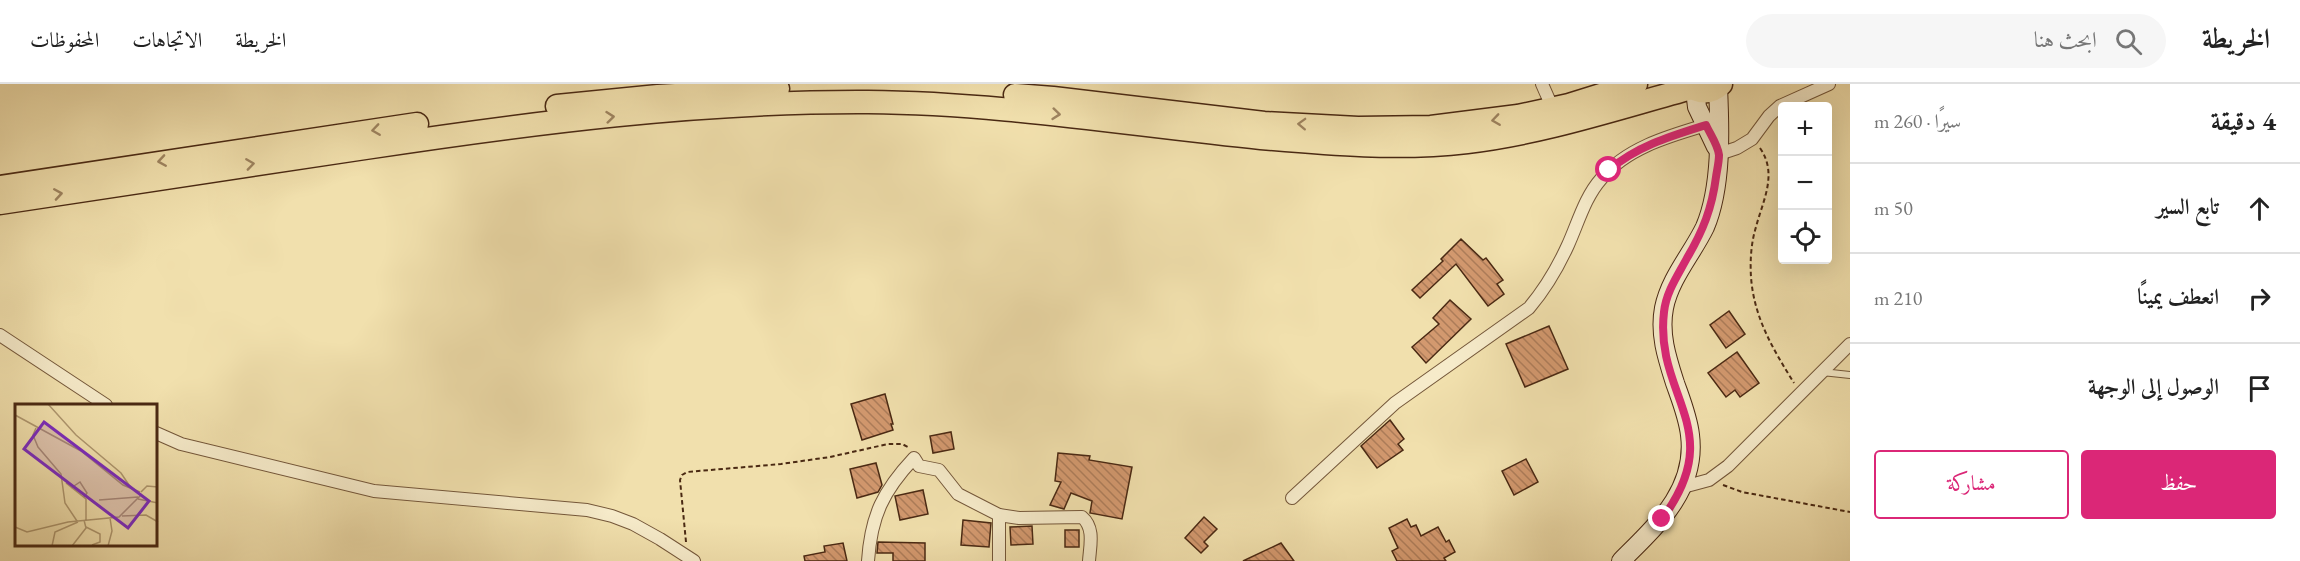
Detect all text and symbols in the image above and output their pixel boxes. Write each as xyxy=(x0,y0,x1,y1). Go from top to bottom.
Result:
search box xyxy=(1746,14,2166,68)
text: الخريطة xyxy=(2202,20,2270,56)
text: ابحث هنا xyxy=(2034,25,2097,54)
icon: search xyxy=(2112,25,2145,58)
text: المحفوظات xyxy=(30,26,99,53)
text: الاتجاهات xyxy=(132,26,202,53)
text: الخريطة xyxy=(235,26,286,53)
map controls xyxy=(1778,102,1832,264)
button: + xyxy=(1778,102,1832,156)
text: 4 دقيقة xyxy=(2211,104,2276,138)
one-way arrow xyxy=(1052,107,1061,120)
text: سيرًا · 260 m xyxy=(1874,108,1961,134)
one-way arrow xyxy=(606,111,615,124)
one-way arrow xyxy=(1491,113,1501,125)
one-way arrow xyxy=(1297,118,1306,130)
one-way arrow xyxy=(371,123,380,135)
one-way arrow xyxy=(157,155,167,167)
route start xyxy=(1595,156,1621,182)
button: − xyxy=(1778,156,1832,210)
one-way arrow xyxy=(246,159,255,171)
one-way arrow xyxy=(52,188,62,201)
text: تابع السير xyxy=(2156,192,2219,221)
icon: ahead xyxy=(2243,192,2276,225)
text: 50 m xyxy=(1874,195,1913,221)
button: locate xyxy=(1778,210,1832,264)
text: انعطف يمينًا xyxy=(2137,282,2219,311)
icon: right xyxy=(2243,282,2276,315)
text: 210 m xyxy=(1874,285,1922,311)
text: الوصول إلى الوجهة xyxy=(2088,372,2219,401)
icon: arrive xyxy=(2243,372,2276,405)
inset map xyxy=(15,404,158,546)
button: مشاركة xyxy=(1874,450,2069,519)
button: حفظ xyxy=(2081,450,2276,519)
route end xyxy=(1648,505,1674,531)

